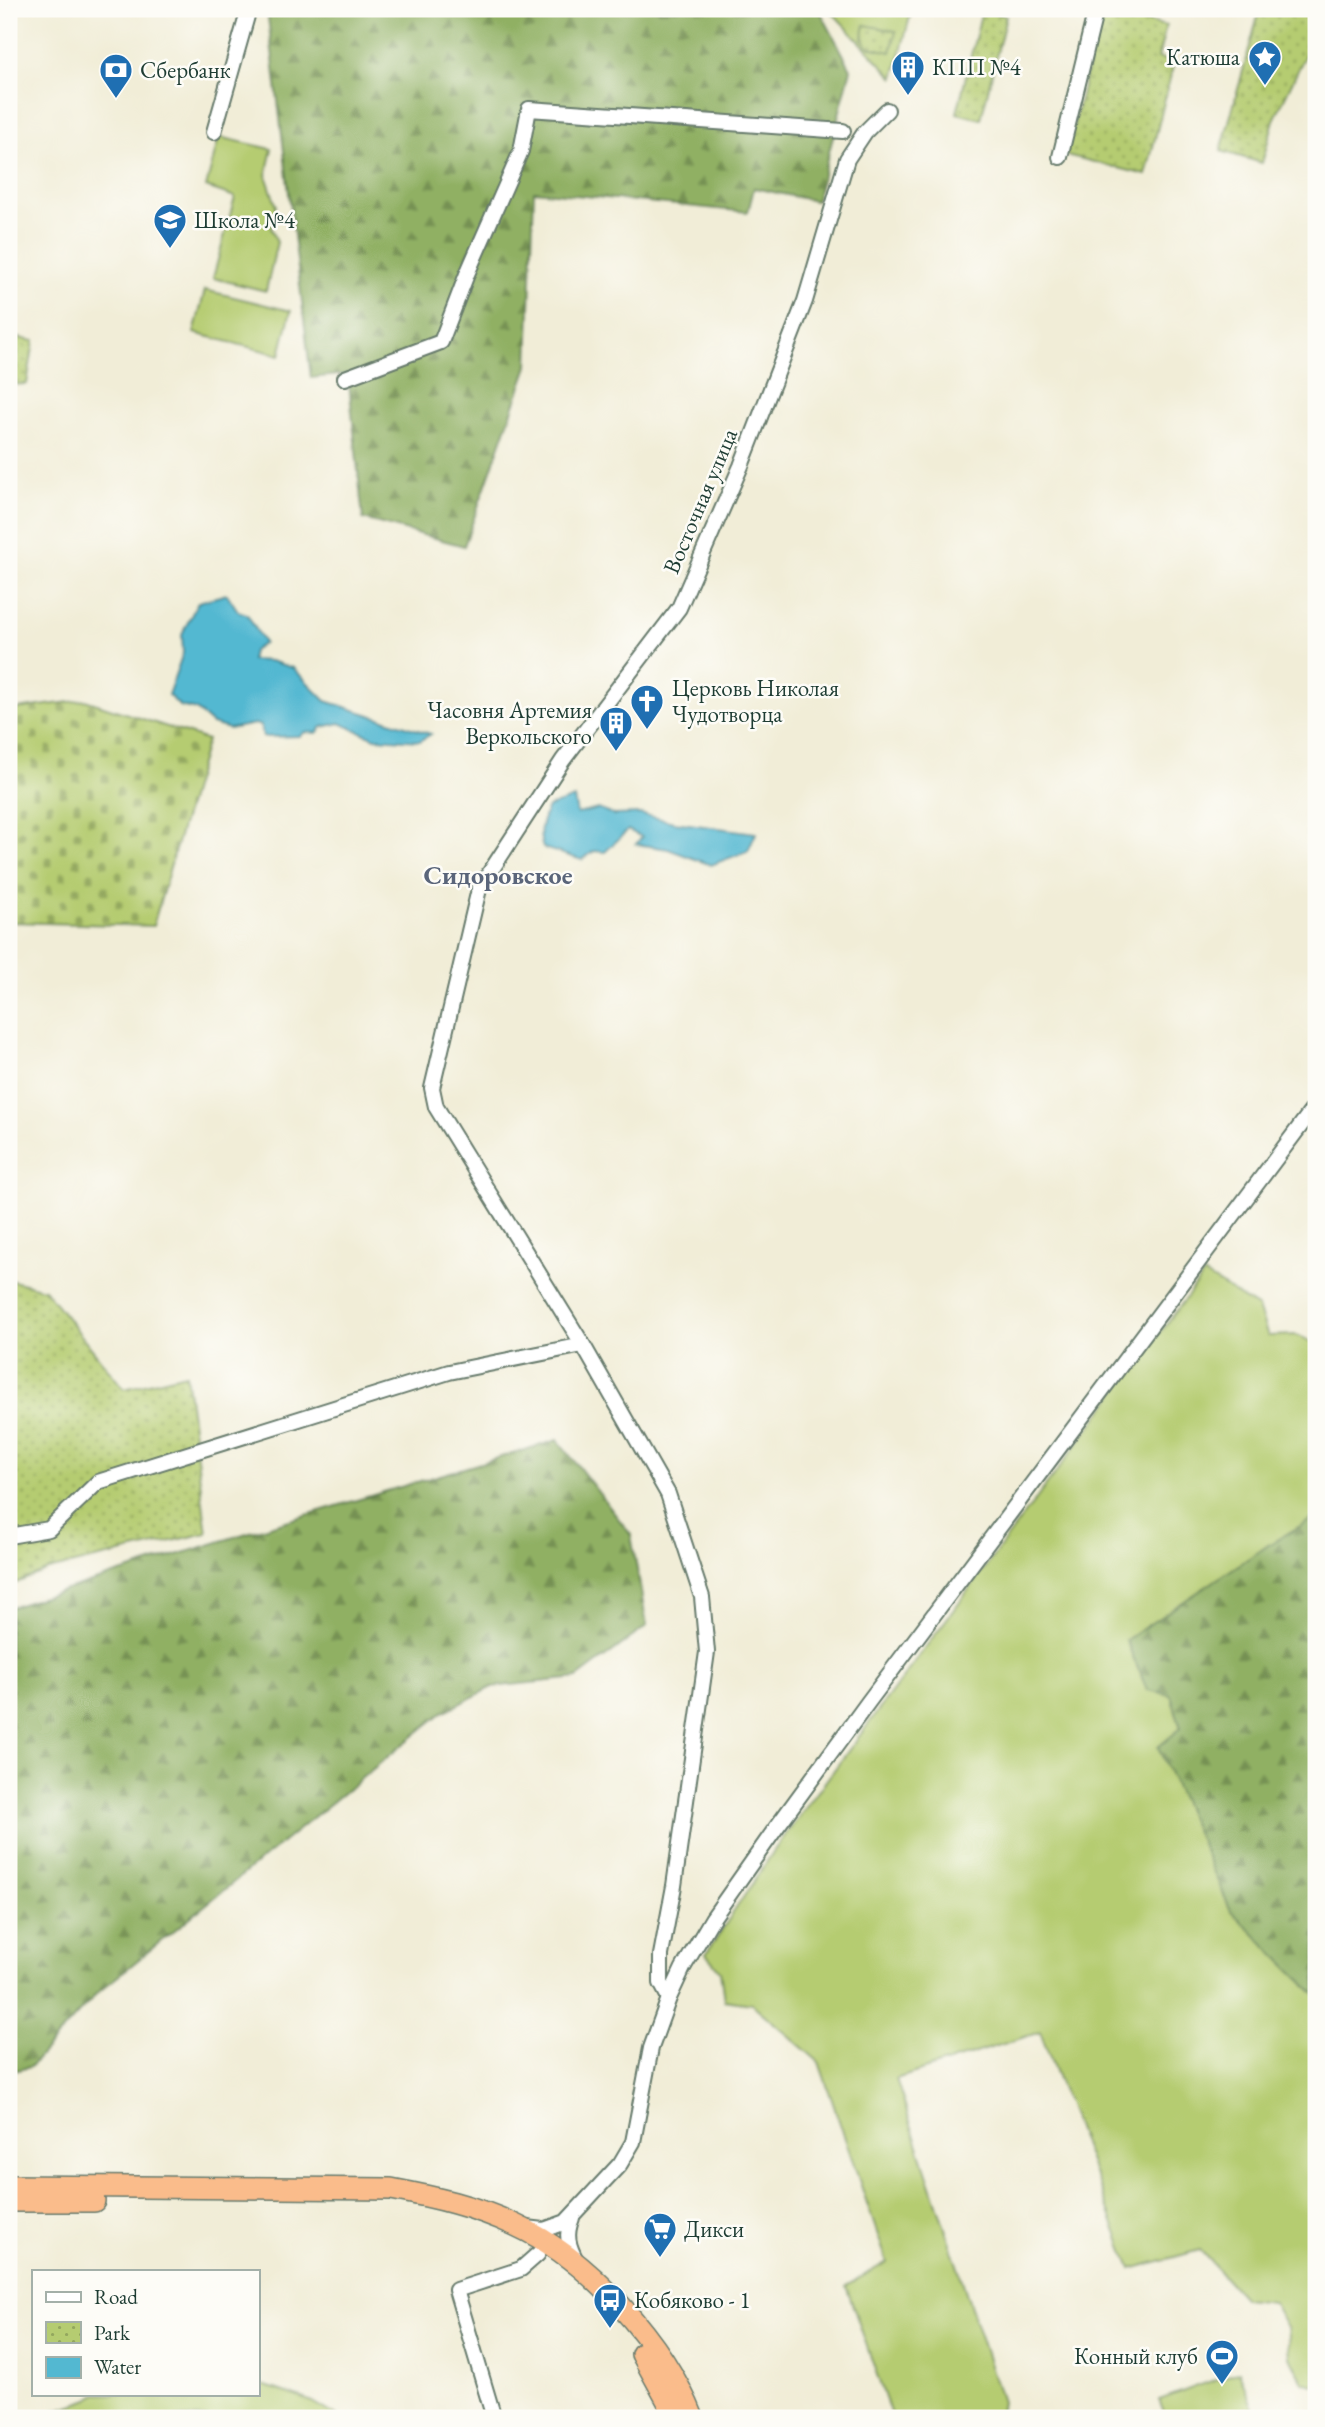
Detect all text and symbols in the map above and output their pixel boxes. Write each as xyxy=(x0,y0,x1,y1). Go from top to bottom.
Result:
place icon: Катюша xyxy=(1246,38,1284,87)
place label: Катюша xyxy=(1166,42,1241,72)
building icon: КПП №4 xyxy=(889,48,927,97)
bank icon: Сбербанк xyxy=(97,51,135,100)
place label: КПП №4 xyxy=(932,52,1022,82)
place label: Сбербанк xyxy=(140,55,231,85)
school or university icon: Школа №4 xyxy=(151,201,189,250)
place label: Школа №4 xyxy=(194,205,296,235)
street label: Восточная улица xyxy=(656,423,744,578)
place label: Церковь Николая Чудотворца xyxy=(672,673,839,729)
church icon: Церковь Николая Чудотворца xyxy=(628,682,666,731)
place label: Часовня Артемия Веркольского xyxy=(427,695,592,751)
building icon: Часовня Артемия Веркольского xyxy=(597,704,635,753)
district label: Сидоровское xyxy=(424,858,573,892)
supermarket icon: Дикси xyxy=(641,2210,679,2259)
place label: Дикси xyxy=(684,2214,744,2244)
legend xyxy=(32,2270,259,2396)
bus stop icon: Кобяково - 1 xyxy=(591,2281,629,2330)
text: Road xyxy=(94,2283,138,2310)
place label: Кобяково - 1 xyxy=(634,2285,751,2315)
text: Park xyxy=(94,2319,131,2346)
sports icon: Конный клуб xyxy=(1203,2337,1241,2386)
place label: Конный клуб xyxy=(1074,2341,1198,2371)
text: Water xyxy=(94,2353,141,2380)

